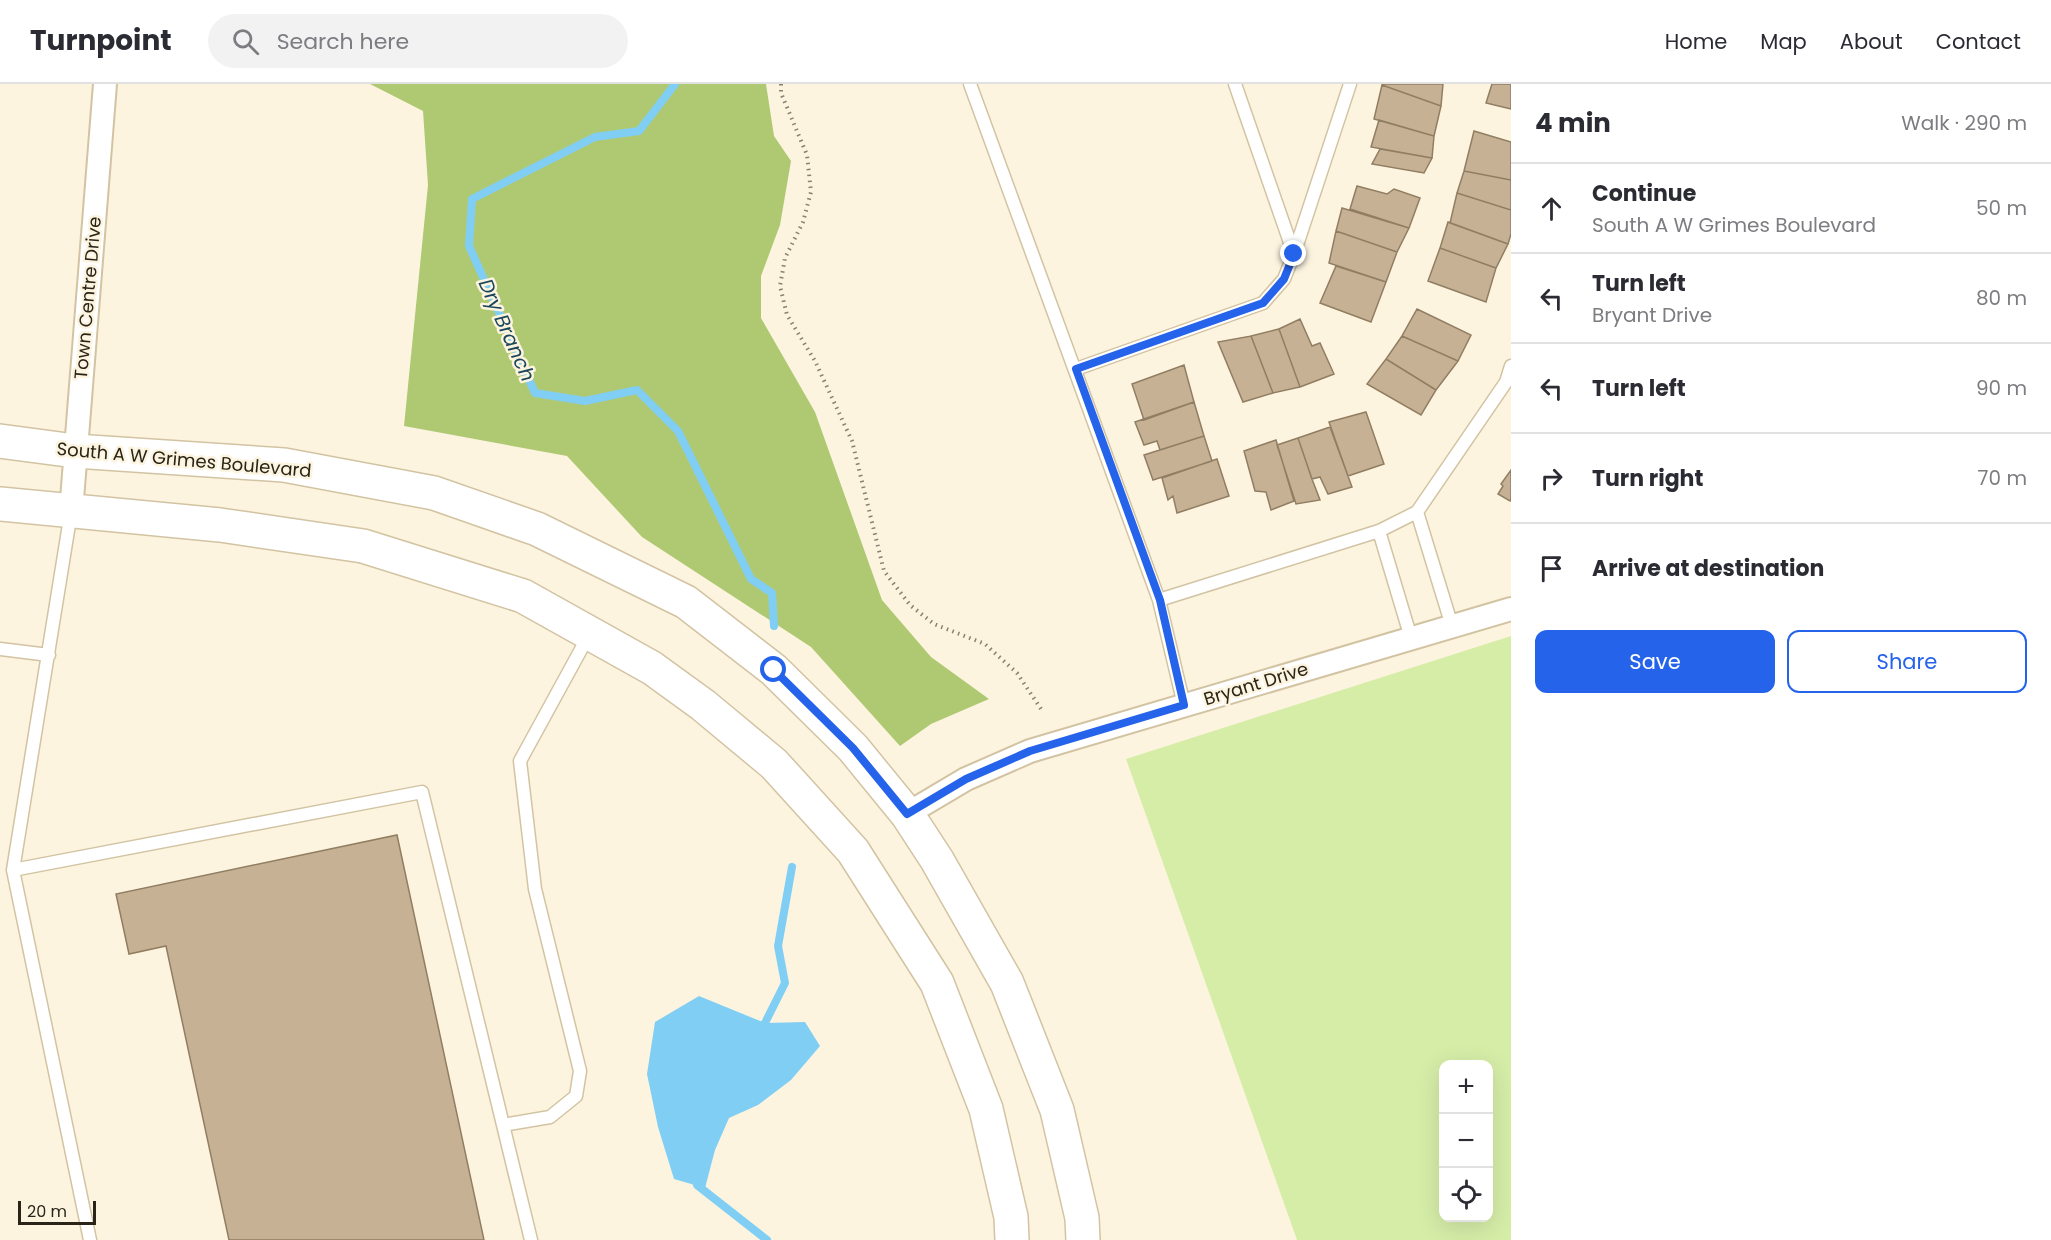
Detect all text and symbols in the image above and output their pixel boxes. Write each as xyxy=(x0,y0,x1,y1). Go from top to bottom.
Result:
search box xyxy=(208,14,628,68)
text: Turnpoint xyxy=(30,21,172,60)
icon: search xyxy=(229,25,262,58)
text: Search here xyxy=(277,26,409,57)
text: Home xyxy=(1665,27,1727,56)
text: Map xyxy=(1760,27,1807,56)
text: About xyxy=(1840,27,1903,56)
text: Contact xyxy=(1936,27,2021,56)
text: 4 min xyxy=(1535,105,1611,141)
text: Walk · 290 m xyxy=(1901,109,2027,137)
text: Continue xyxy=(1592,178,1696,209)
icon: ahead xyxy=(1535,192,1568,225)
text: 50 m xyxy=(1976,194,2027,222)
text: South A W Grimes Boulevard xyxy=(1592,211,1876,239)
street label: Town Centre Drive xyxy=(68,216,107,380)
route end xyxy=(1280,240,1306,266)
text: Turn left xyxy=(1592,268,1686,299)
water label: Dry Branch xyxy=(472,274,542,386)
icon: left xyxy=(1535,282,1568,315)
text: 80 m xyxy=(1976,284,2027,312)
text: Bryant Drive xyxy=(1592,301,1712,329)
icon: left xyxy=(1535,372,1568,405)
text: Turn left xyxy=(1592,373,1686,404)
text: 90 m xyxy=(1976,374,2027,402)
street label: South A W Grimes Boulevard xyxy=(56,436,312,483)
icon: right xyxy=(1535,462,1568,495)
text: Turn right xyxy=(1592,463,1703,494)
text: 70 m xyxy=(1978,464,2027,492)
icon: arrive xyxy=(1535,552,1568,585)
text: Arrive at destination xyxy=(1592,553,1824,584)
button: Save xyxy=(1535,630,1775,693)
button: Share xyxy=(1787,630,2027,693)
route start xyxy=(760,656,786,682)
street label: Bryant Drive xyxy=(1201,656,1311,711)
map controls xyxy=(1439,1060,1493,1222)
button: + xyxy=(1439,1060,1493,1114)
button: − xyxy=(1439,1114,1493,1168)
button: locate xyxy=(1439,1168,1493,1222)
scale bar xyxy=(18,1198,96,1226)
text: 20 m xyxy=(27,1200,67,1223)

